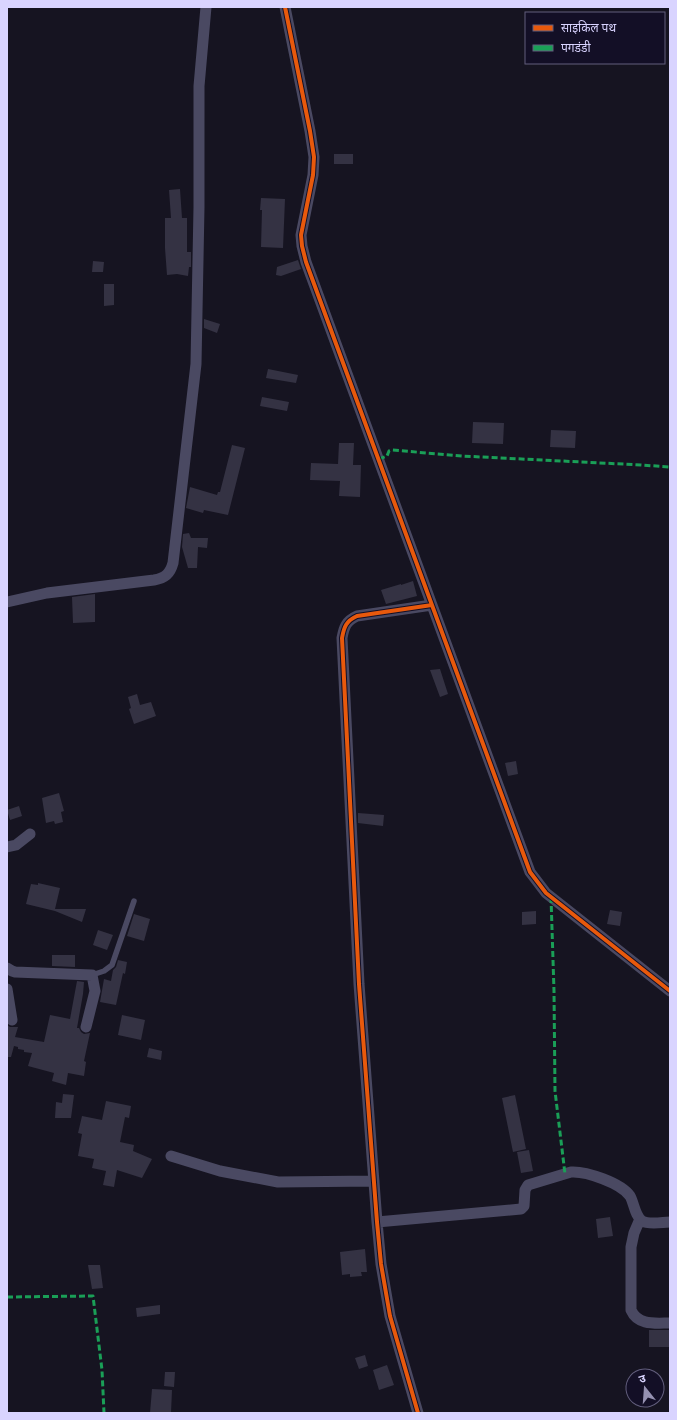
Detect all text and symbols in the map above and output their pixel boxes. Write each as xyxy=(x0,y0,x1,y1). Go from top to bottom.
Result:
legend xyxy=(525,12,665,64)
text: साइकिल पथ xyxy=(561,20,616,35)
text: पगडंडी xyxy=(561,40,591,55)
north arrow xyxy=(625,1368,665,1408)
text: उ xyxy=(637,1371,647,1385)

